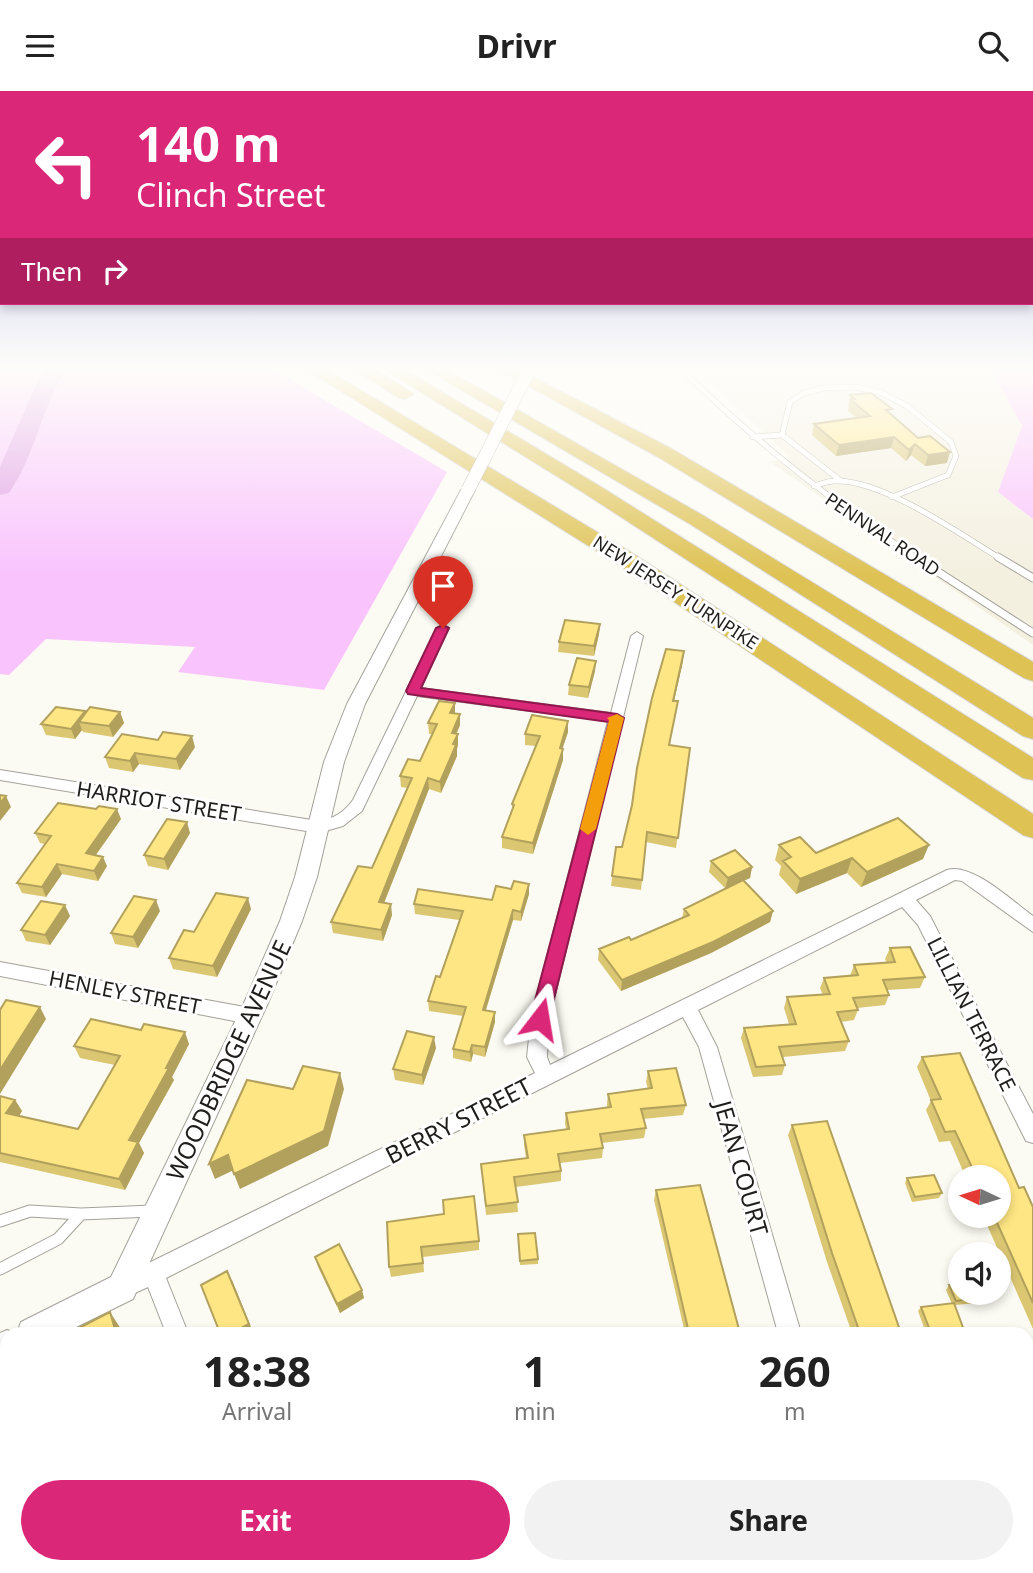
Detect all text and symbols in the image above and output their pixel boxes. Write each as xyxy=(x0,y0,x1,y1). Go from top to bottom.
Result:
text: Drivr xyxy=(477,24,556,67)
icon: menu xyxy=(21,27,59,65)
icon: search xyxy=(974,27,1012,65)
text: 140 m xyxy=(136,110,281,176)
icon: left xyxy=(21,119,112,210)
text: Clinch Street xyxy=(136,173,325,216)
icon: right xyxy=(96,252,134,290)
text: Then xyxy=(21,253,82,289)
street label: PENNVAL ROAD xyxy=(821,487,945,581)
street label: NEW JERSEY TURNPIKE xyxy=(589,530,763,654)
pin xyxy=(413,556,473,628)
icon: arrive xyxy=(424,567,462,605)
street label: HARRIOT STREET xyxy=(75,774,244,828)
street label: LILLIAN TERRACE xyxy=(921,932,1023,1096)
street label: WOODBRIDGE AVENUE xyxy=(158,934,298,1186)
street label: HENLEY STREET xyxy=(46,964,204,1021)
position arrow xyxy=(503,982,577,1056)
street label: BERRY STREET xyxy=(379,1069,537,1171)
street label: JEAN COURT xyxy=(706,1095,777,1240)
north arrow xyxy=(948,1165,1012,1229)
map controls xyxy=(948,1165,1011,1305)
button: sound xyxy=(948,1242,1011,1305)
text: 18:38 xyxy=(203,1342,311,1399)
text: 1 xyxy=(523,1342,547,1399)
text: 260 xyxy=(759,1342,831,1399)
text: Arrival xyxy=(222,1395,292,1427)
text: min xyxy=(514,1395,556,1427)
text: m xyxy=(784,1395,806,1427)
button: Exit xyxy=(21,1480,510,1560)
button: Share xyxy=(524,1480,1013,1560)

